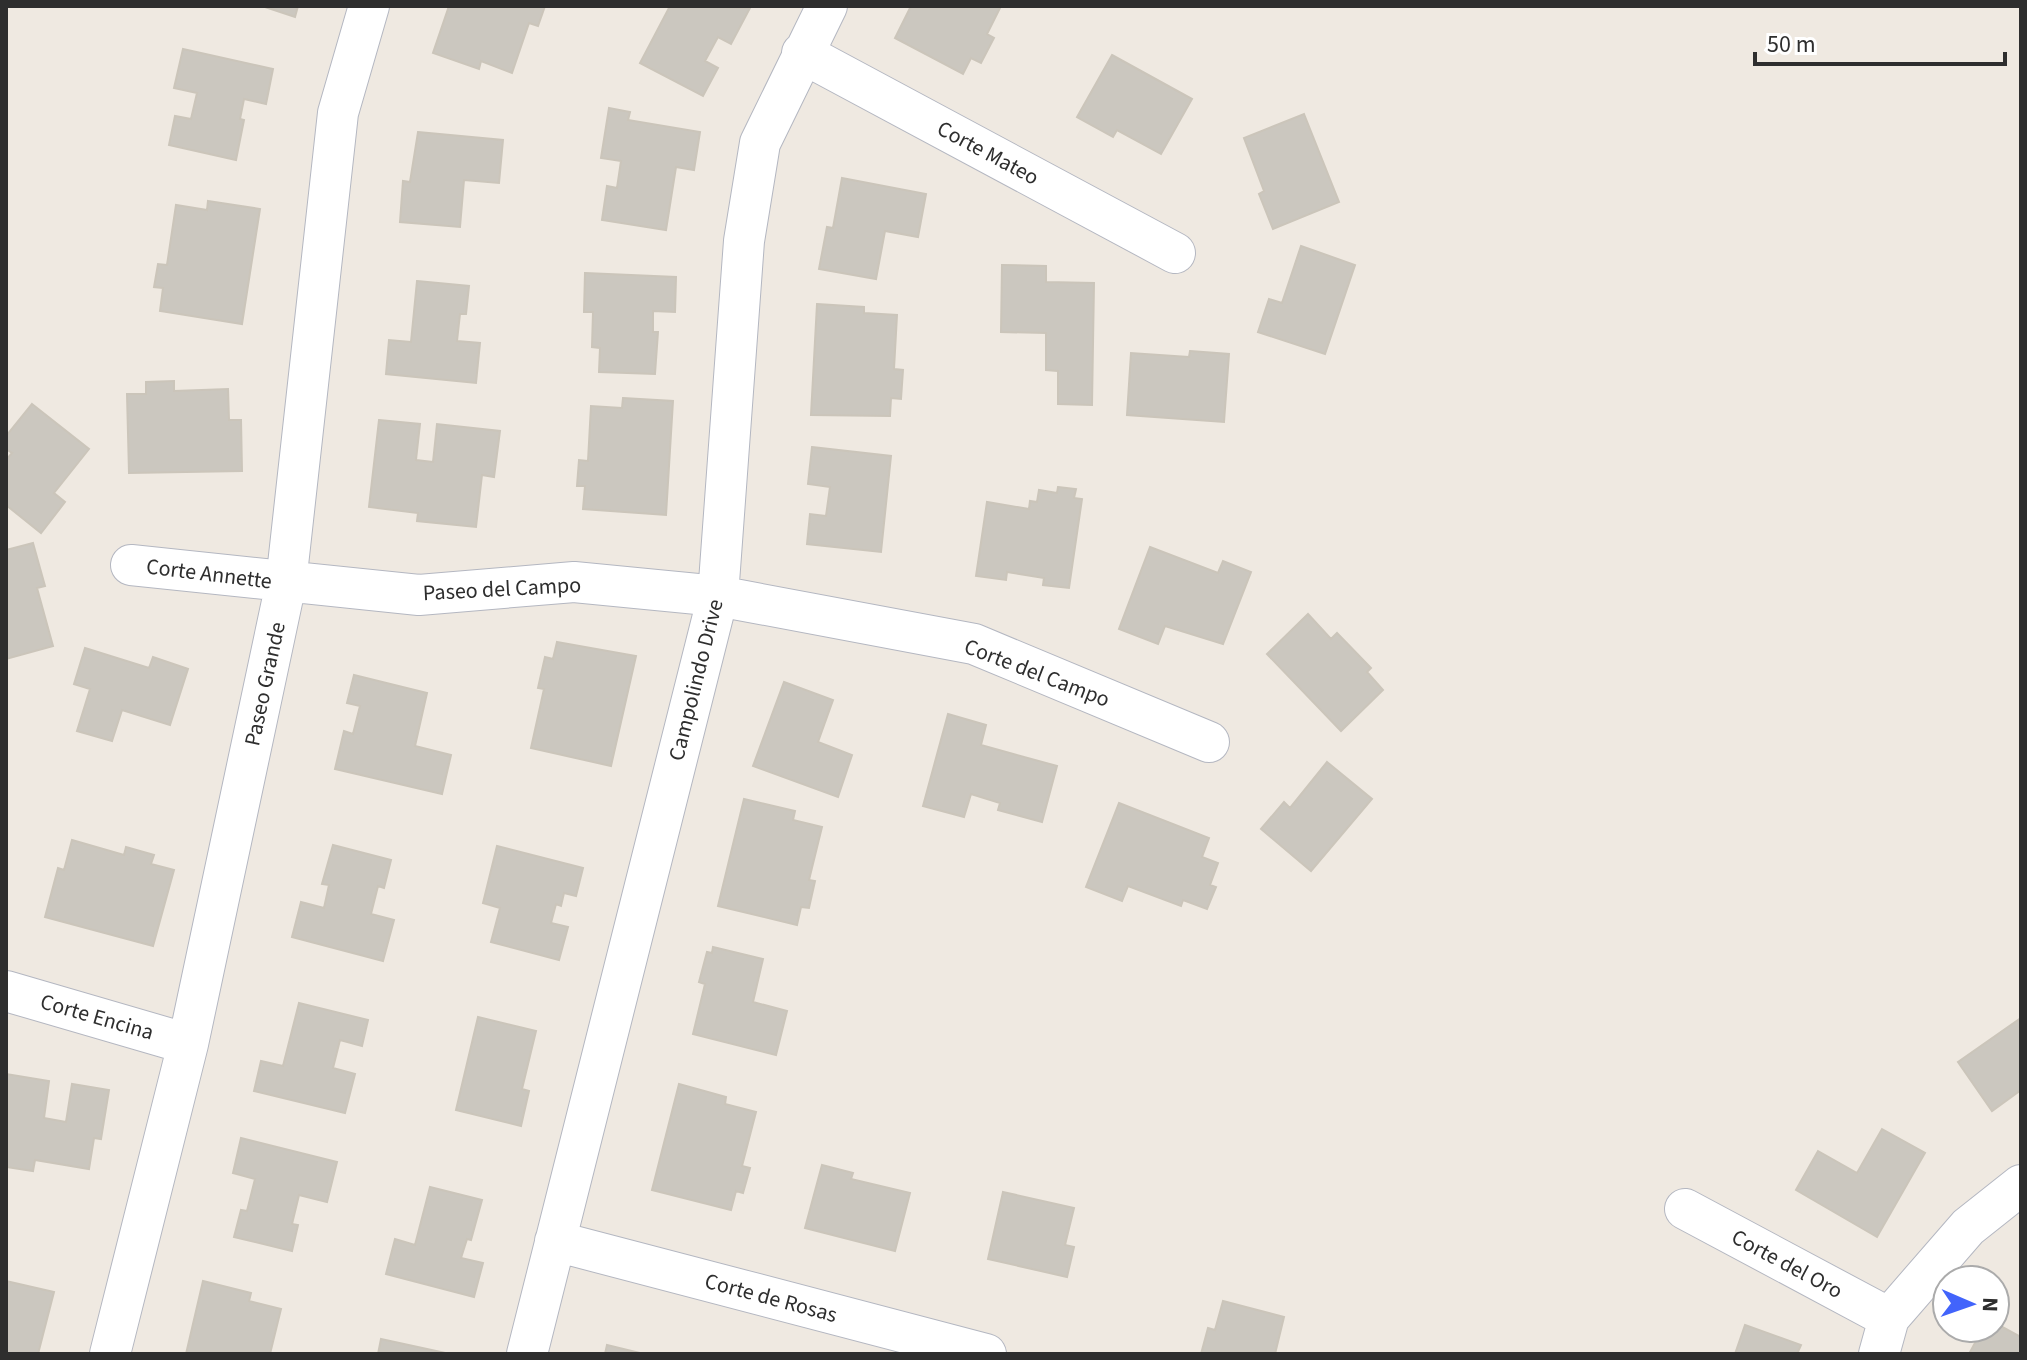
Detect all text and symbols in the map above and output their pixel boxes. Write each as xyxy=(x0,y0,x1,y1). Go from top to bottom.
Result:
scale bar xyxy=(1755,16,2005,66)
text: 50 m xyxy=(1767,27,1816,62)
street label: Corte Mateo xyxy=(931,113,1045,193)
street label: Corte Annette xyxy=(144,550,274,598)
street label: Paseo del Campo xyxy=(422,569,582,609)
street label: Campolindo Drive xyxy=(660,596,732,764)
street label: Paseo Grande xyxy=(236,619,294,749)
street label: Corte del Campo xyxy=(960,631,1114,715)
street label: Corte Encina xyxy=(36,986,158,1048)
street label: Corte del Oro xyxy=(1726,1221,1848,1307)
north arrow xyxy=(1931,1264,2011,1344)
street label: Corte de Rosas xyxy=(701,1265,841,1331)
text: N xyxy=(1974,1297,2006,1313)

